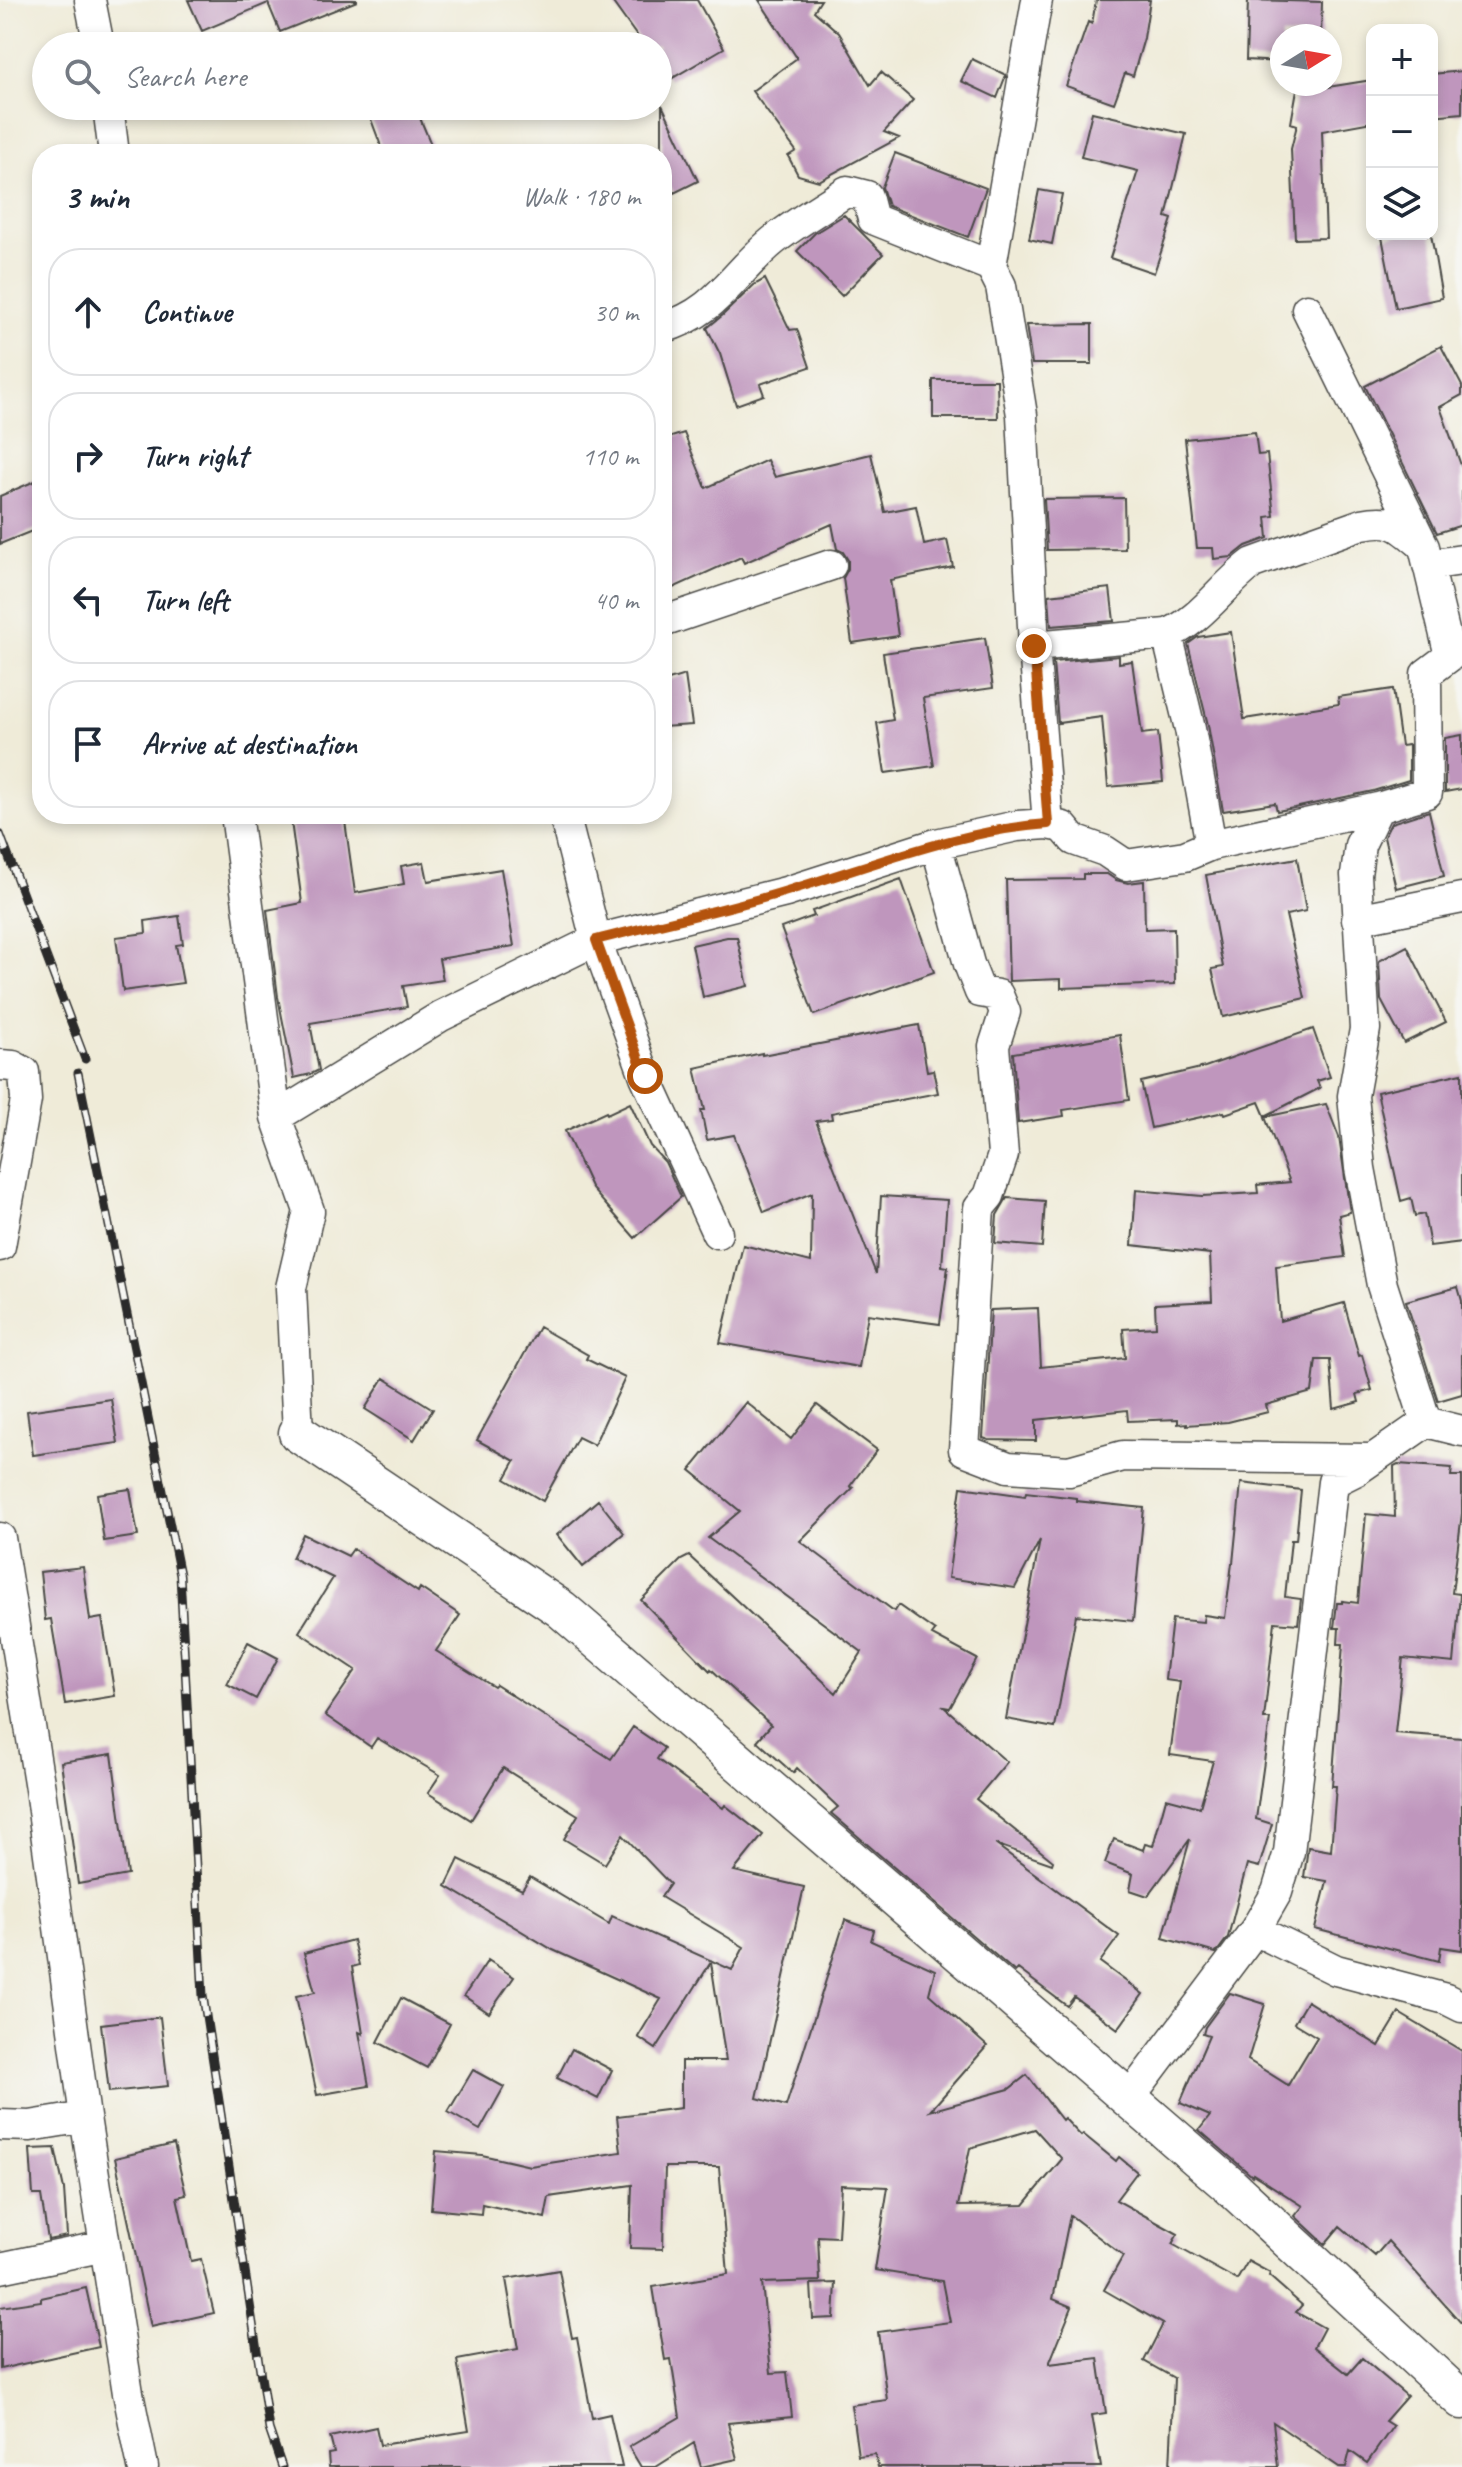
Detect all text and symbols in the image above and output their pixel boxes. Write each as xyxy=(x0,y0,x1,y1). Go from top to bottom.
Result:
north arrow xyxy=(1270,24,1342,96)
map controls xyxy=(1366,24,1438,240)
button: + xyxy=(1366,24,1438,96)
search box xyxy=(32,32,672,120)
icon: search xyxy=(60,54,104,98)
text: Search here xyxy=(124,57,246,95)
button: − xyxy=(1366,96,1438,168)
button: layers xyxy=(1366,168,1438,240)
text: 3 min xyxy=(64,175,129,218)
text: Walk · 180 m xyxy=(523,180,640,213)
icon: ahead xyxy=(66,290,110,334)
text: Continue xyxy=(142,293,232,331)
text: 30 m xyxy=(594,296,638,329)
icon: right xyxy=(66,434,110,478)
text: Turn right xyxy=(142,437,247,475)
text: 110 m xyxy=(582,440,638,473)
icon: left xyxy=(66,578,110,622)
text: Turn left xyxy=(142,581,229,619)
text: 40 m xyxy=(594,584,638,617)
route end xyxy=(1016,628,1052,664)
icon: arrive xyxy=(66,722,110,766)
text: Arrive at destination xyxy=(142,725,357,763)
route start xyxy=(627,1058,663,1094)

